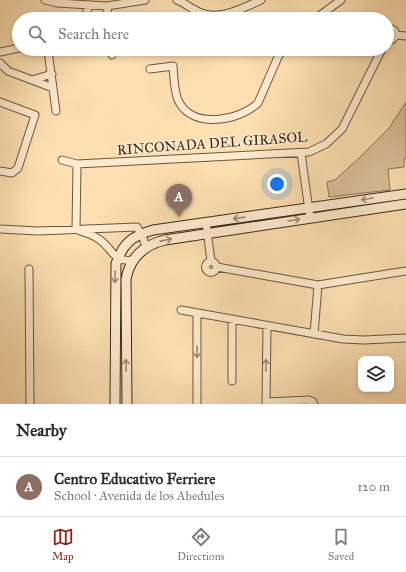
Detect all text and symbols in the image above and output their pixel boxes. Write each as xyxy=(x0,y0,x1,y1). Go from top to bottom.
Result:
search box xyxy=(12,12,394,56)
icon: search xyxy=(26,23,48,45)
text: Search here xyxy=(58,25,129,43)
street label: RINCONADA DEL GIRASOL xyxy=(116,128,308,159)
your location xyxy=(267,174,287,194)
pin: A xyxy=(166,184,192,217)
one-way arrow xyxy=(361,196,374,204)
one-way arrow xyxy=(233,214,246,222)
one-way arrow xyxy=(287,216,300,224)
one-way arrow xyxy=(159,236,172,244)
one-way arrow xyxy=(111,270,119,283)
one-way arrow xyxy=(193,345,201,358)
map controls xyxy=(358,356,394,392)
button: layers xyxy=(358,356,394,392)
one-way arrow xyxy=(122,359,130,372)
one-way arrow xyxy=(262,359,270,372)
text: Nearby xyxy=(16,420,67,441)
text: Centro Educativo Ferriere xyxy=(54,470,216,488)
text: A xyxy=(25,479,33,495)
text: 120 m xyxy=(357,479,390,495)
text: School · Avenida de los Abedules xyxy=(54,488,224,504)
tab: Map xyxy=(52,526,74,563)
tab: Directions xyxy=(177,526,225,563)
tab: Saved xyxy=(328,526,354,563)

